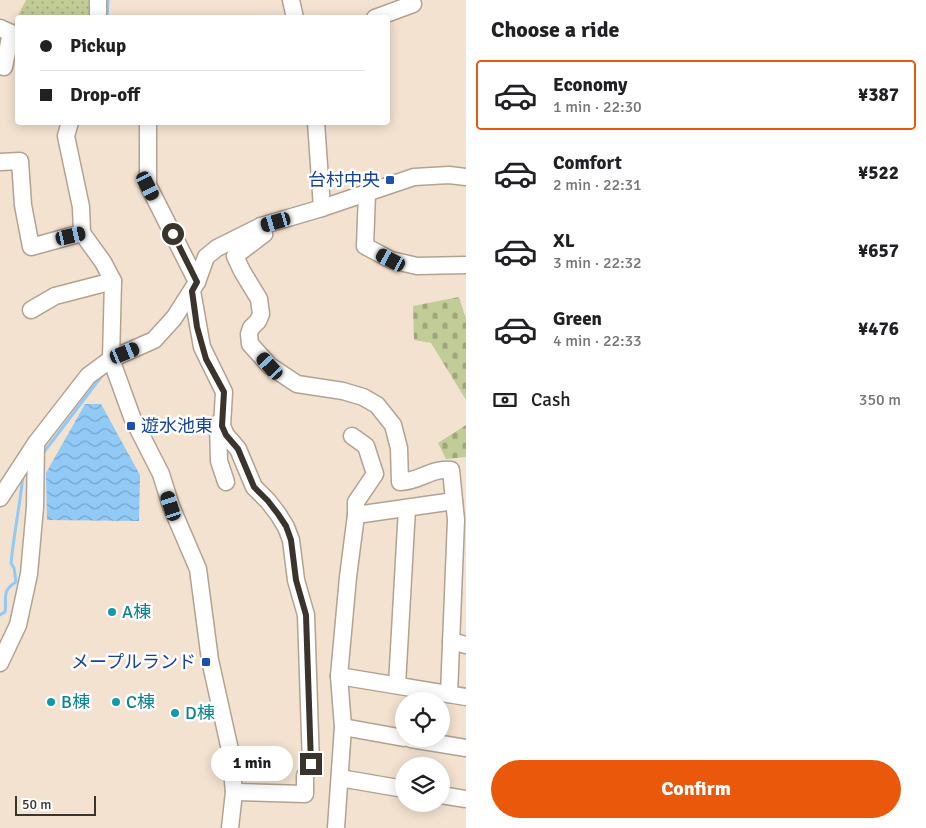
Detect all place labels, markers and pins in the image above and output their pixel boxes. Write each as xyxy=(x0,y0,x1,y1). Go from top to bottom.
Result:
place label: 台村中央 xyxy=(308,169,380,191)
marker: 台村中央 xyxy=(384,174,396,186)
place label: 遊水池東 xyxy=(141,415,213,437)
marker: 遊水池東 xyxy=(125,420,137,432)
place label: A棟 xyxy=(122,601,151,623)
marker: A棟 xyxy=(106,606,118,618)
place label: メープルランド xyxy=(71,651,196,673)
marker: メープルランド xyxy=(200,656,212,668)
place label: B棟 xyxy=(61,691,90,713)
place label: C棟 xyxy=(126,691,155,713)
marker: B棟 xyxy=(45,696,57,708)
marker: C棟 xyxy=(110,696,122,708)
place label: D棟 xyxy=(185,702,215,724)
marker: D棟 xyxy=(169,707,181,719)

